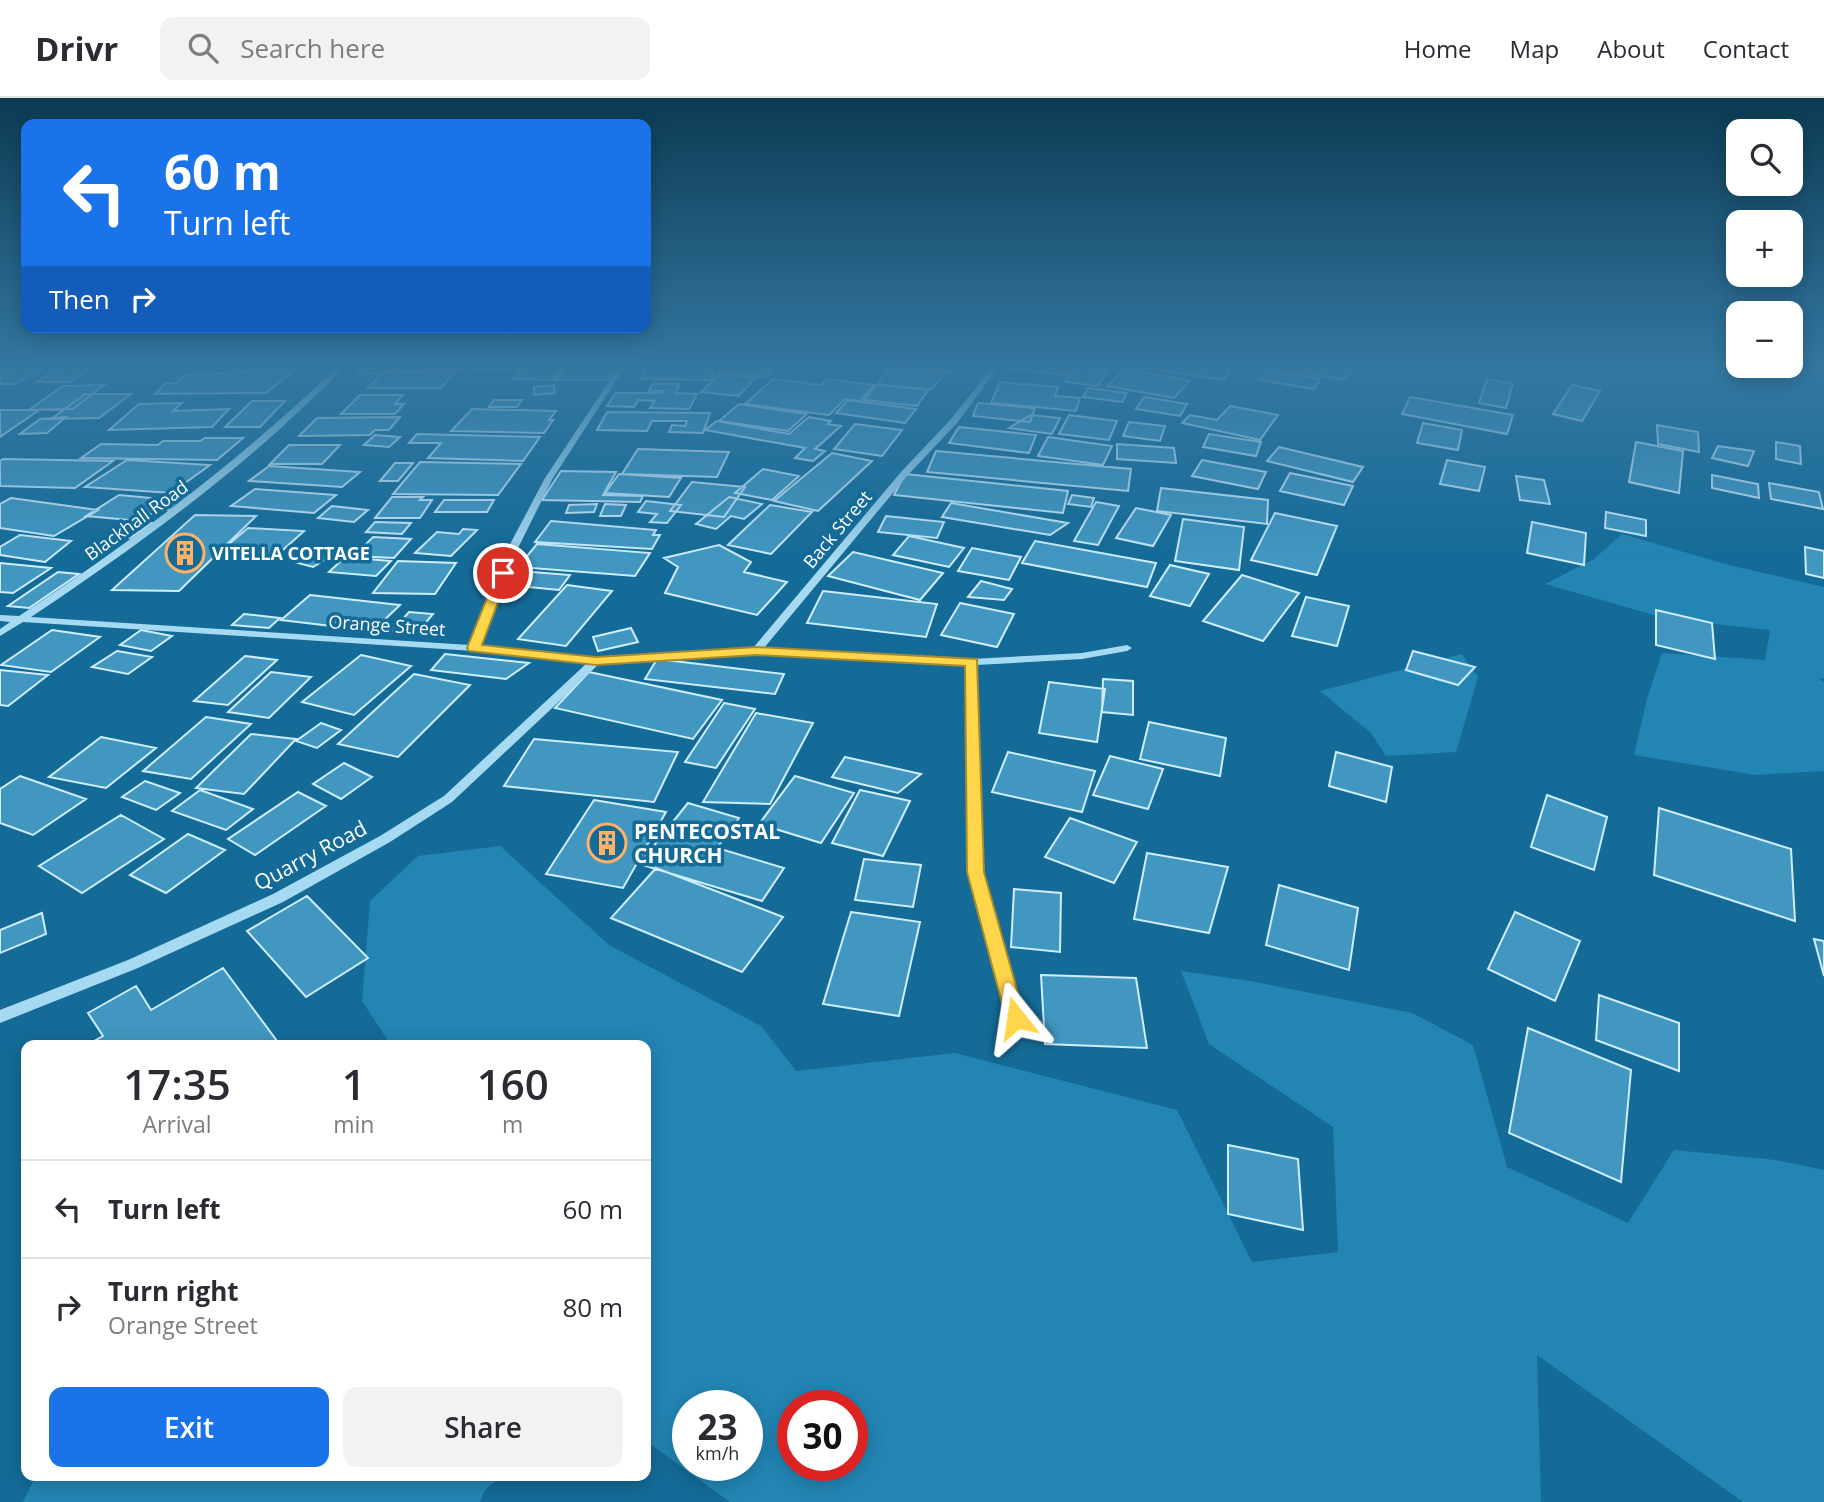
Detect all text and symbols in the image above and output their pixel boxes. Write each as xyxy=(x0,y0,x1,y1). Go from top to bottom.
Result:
search box xyxy=(160,17,650,80)
text: Drivr xyxy=(35,26,118,71)
icon: search xyxy=(184,29,222,67)
text: Search here xyxy=(240,30,385,66)
text: Home xyxy=(1404,32,1472,65)
text: Map xyxy=(1510,32,1559,65)
text: About xyxy=(1597,32,1665,65)
text: Contact xyxy=(1703,32,1789,65)
map controls xyxy=(1726,119,1803,378)
button: search xyxy=(1726,119,1803,196)
text: 60 m xyxy=(164,138,281,204)
icon: left xyxy=(49,147,140,238)
text: Turn left xyxy=(164,201,290,244)
button: + xyxy=(1726,210,1803,287)
icon: right xyxy=(124,280,162,318)
text: Then xyxy=(49,281,110,317)
button: − xyxy=(1726,301,1803,378)
street label: Blackhall Road xyxy=(80,474,192,566)
street label: Back Street xyxy=(797,485,877,573)
building icon: VITELLA COTTAGE xyxy=(164,532,206,574)
place label: VITELLA COTTAGE xyxy=(212,541,370,565)
pin xyxy=(473,543,533,603)
icon: arrive xyxy=(484,554,522,592)
street label: Orange Street xyxy=(328,609,446,641)
street label: Quarry Road xyxy=(249,813,371,897)
place label: PENTECOSTAL CHURCH xyxy=(634,817,780,869)
building icon: PENTECOSTAL CHURCH xyxy=(586,822,628,864)
position arrow xyxy=(979,981,1053,1055)
text: 17:35 xyxy=(123,1055,231,1112)
text: 1 xyxy=(342,1055,366,1112)
text: 160 xyxy=(477,1055,549,1112)
text: Arrival xyxy=(142,1108,212,1140)
text: min xyxy=(333,1108,374,1140)
text: m xyxy=(502,1108,523,1140)
icon: left xyxy=(49,1190,87,1228)
text: Turn left xyxy=(108,1191,220,1227)
text: 60 m xyxy=(562,1191,623,1227)
text: Turn right xyxy=(108,1273,239,1309)
icon: right xyxy=(49,1288,87,1326)
text: 80 m xyxy=(562,1289,623,1325)
text: Orange Street xyxy=(108,1309,258,1341)
button: Exit xyxy=(49,1387,329,1467)
button: Share xyxy=(343,1387,623,1467)
speed limit sign: 30 xyxy=(777,1390,868,1481)
text: 23 xyxy=(697,1403,738,1450)
text: km/h xyxy=(696,1441,739,1465)

